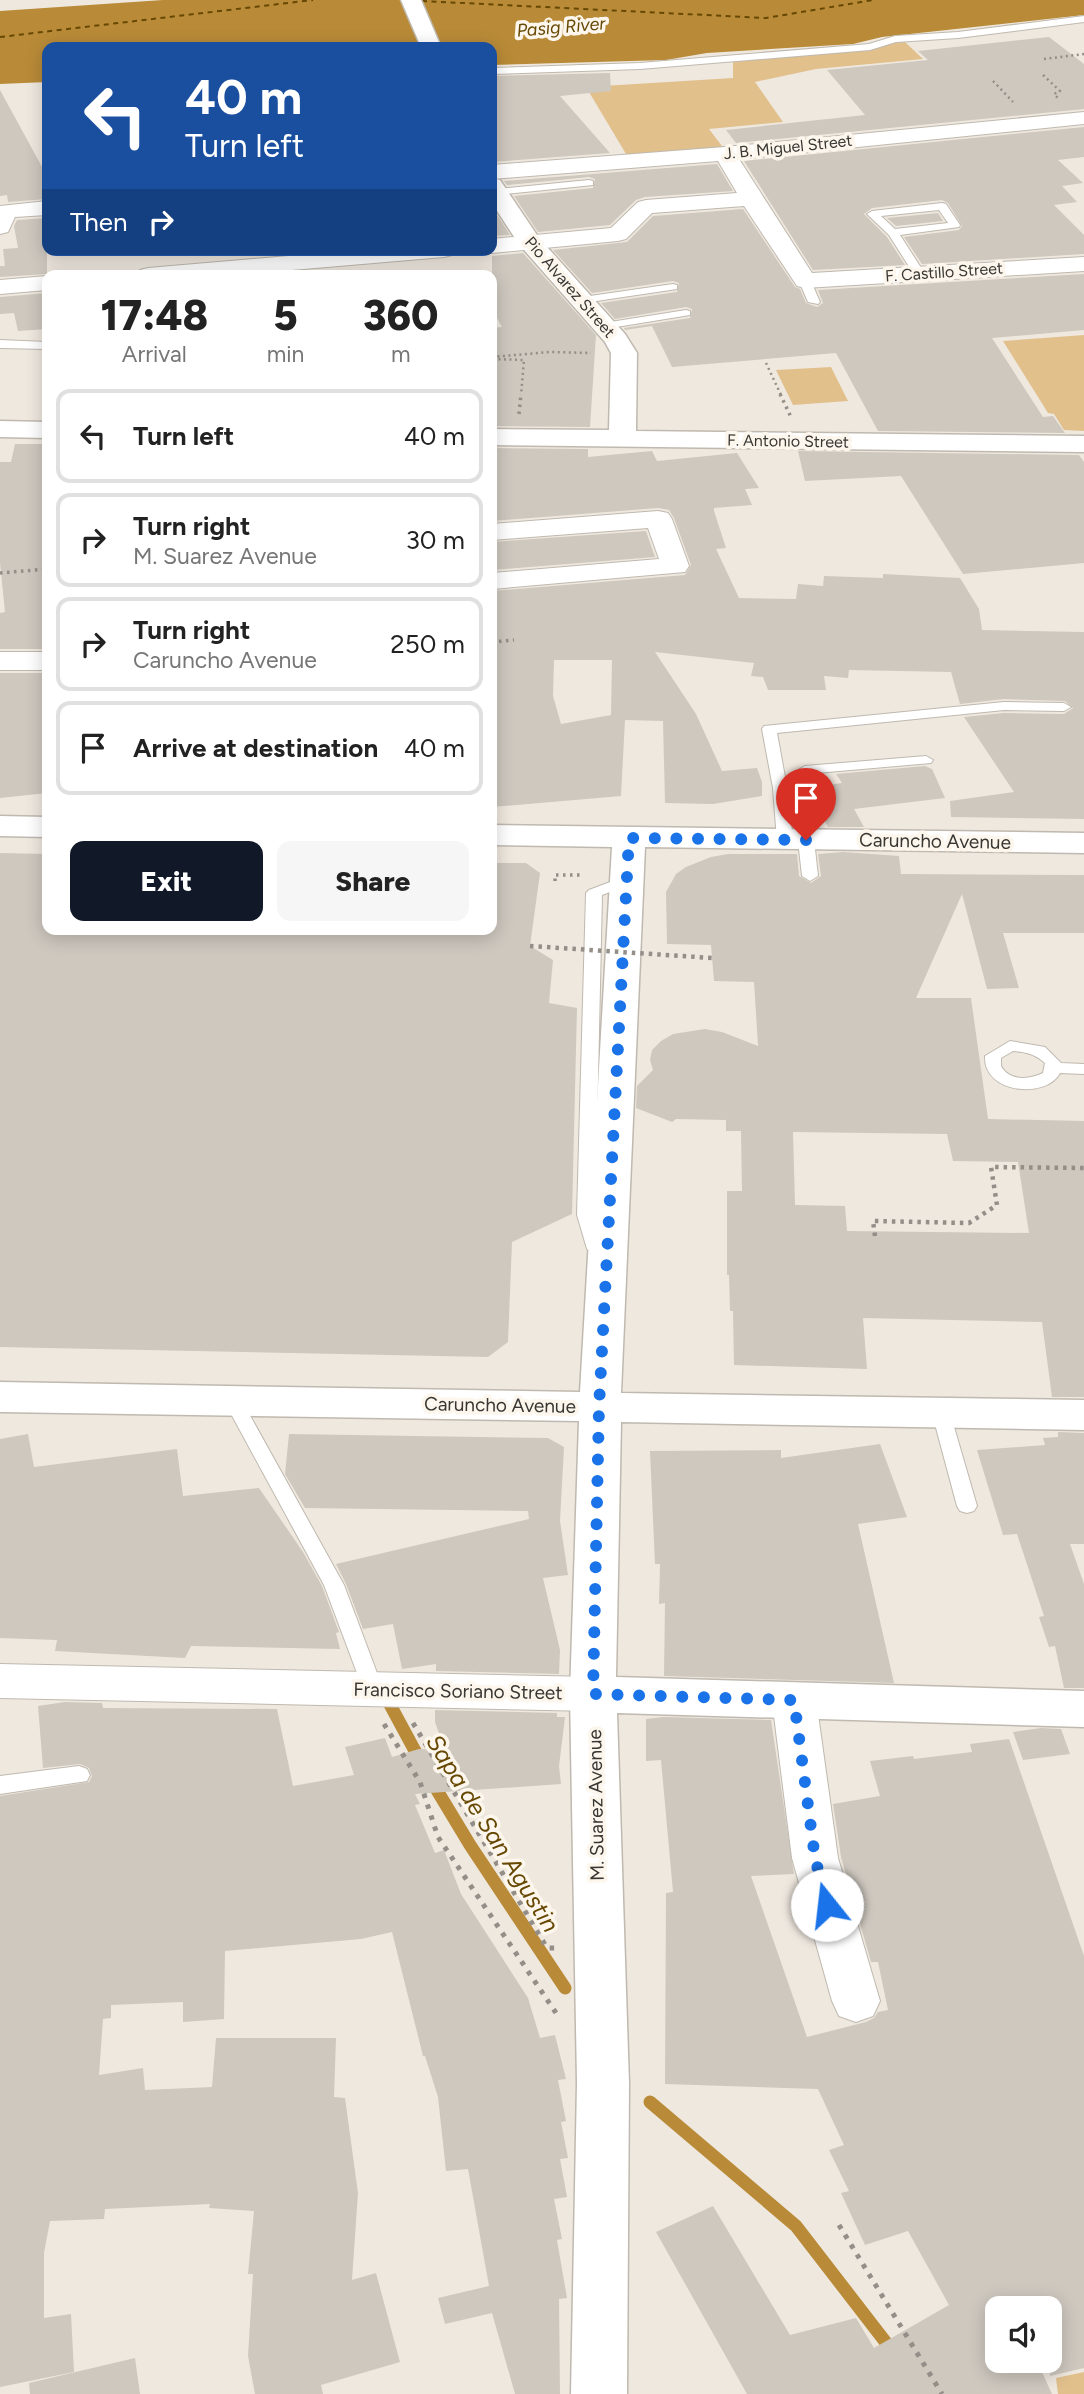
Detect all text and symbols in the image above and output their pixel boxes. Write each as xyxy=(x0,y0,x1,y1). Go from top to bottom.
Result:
water label: Pasig River xyxy=(516,12,607,42)
text: 40 m xyxy=(185,67,302,126)
icon: left xyxy=(70,70,161,161)
text: Turn left xyxy=(185,127,304,165)
street label: J. B. Miguel Street xyxy=(723,131,853,163)
icon: right xyxy=(142,203,180,241)
text: Then xyxy=(70,206,128,238)
street label: Pio Alvarez Street xyxy=(521,233,619,341)
street label: F. Castillo Street xyxy=(885,258,1003,286)
text: 17:48 xyxy=(100,290,208,341)
text: 5 xyxy=(273,290,298,341)
text: 360 xyxy=(363,290,438,341)
text: Arrival xyxy=(122,340,187,368)
text: min xyxy=(267,340,304,368)
text: m xyxy=(391,340,410,368)
icon: left xyxy=(74,417,112,455)
text: Turn left xyxy=(133,420,234,452)
text: 40 m xyxy=(404,420,465,452)
street label: F. Antonio Street xyxy=(727,430,849,452)
text: Turn right xyxy=(133,510,250,542)
icon: right xyxy=(74,521,112,559)
text: 30 m xyxy=(406,524,465,556)
text: M. Suarez Avenue xyxy=(133,542,317,570)
text: Turn right xyxy=(133,614,250,646)
icon: right xyxy=(74,625,112,663)
text: 250 m xyxy=(390,628,465,660)
text: Caruncho Avenue xyxy=(133,646,317,674)
icon: arrive xyxy=(74,729,112,767)
text: Arrive at destination xyxy=(133,732,378,764)
text: 40 m xyxy=(404,732,465,764)
pin xyxy=(776,768,836,840)
icon: arrive xyxy=(787,779,825,817)
street label: Caruncho Avenue xyxy=(859,828,1011,854)
button: Exit xyxy=(70,841,263,921)
button: Share xyxy=(277,841,469,921)
street label: Caruncho Avenue xyxy=(424,1392,576,1418)
street label: Francisco Soriano Street xyxy=(353,1678,563,1704)
water label: Sapa de San Agustin xyxy=(420,1729,566,1937)
street label: M. Suarez Avenue xyxy=(583,1729,609,1881)
position arrow xyxy=(790,1868,864,1942)
map controls xyxy=(985,2296,1062,2373)
button: sound xyxy=(985,2296,1062,2373)

